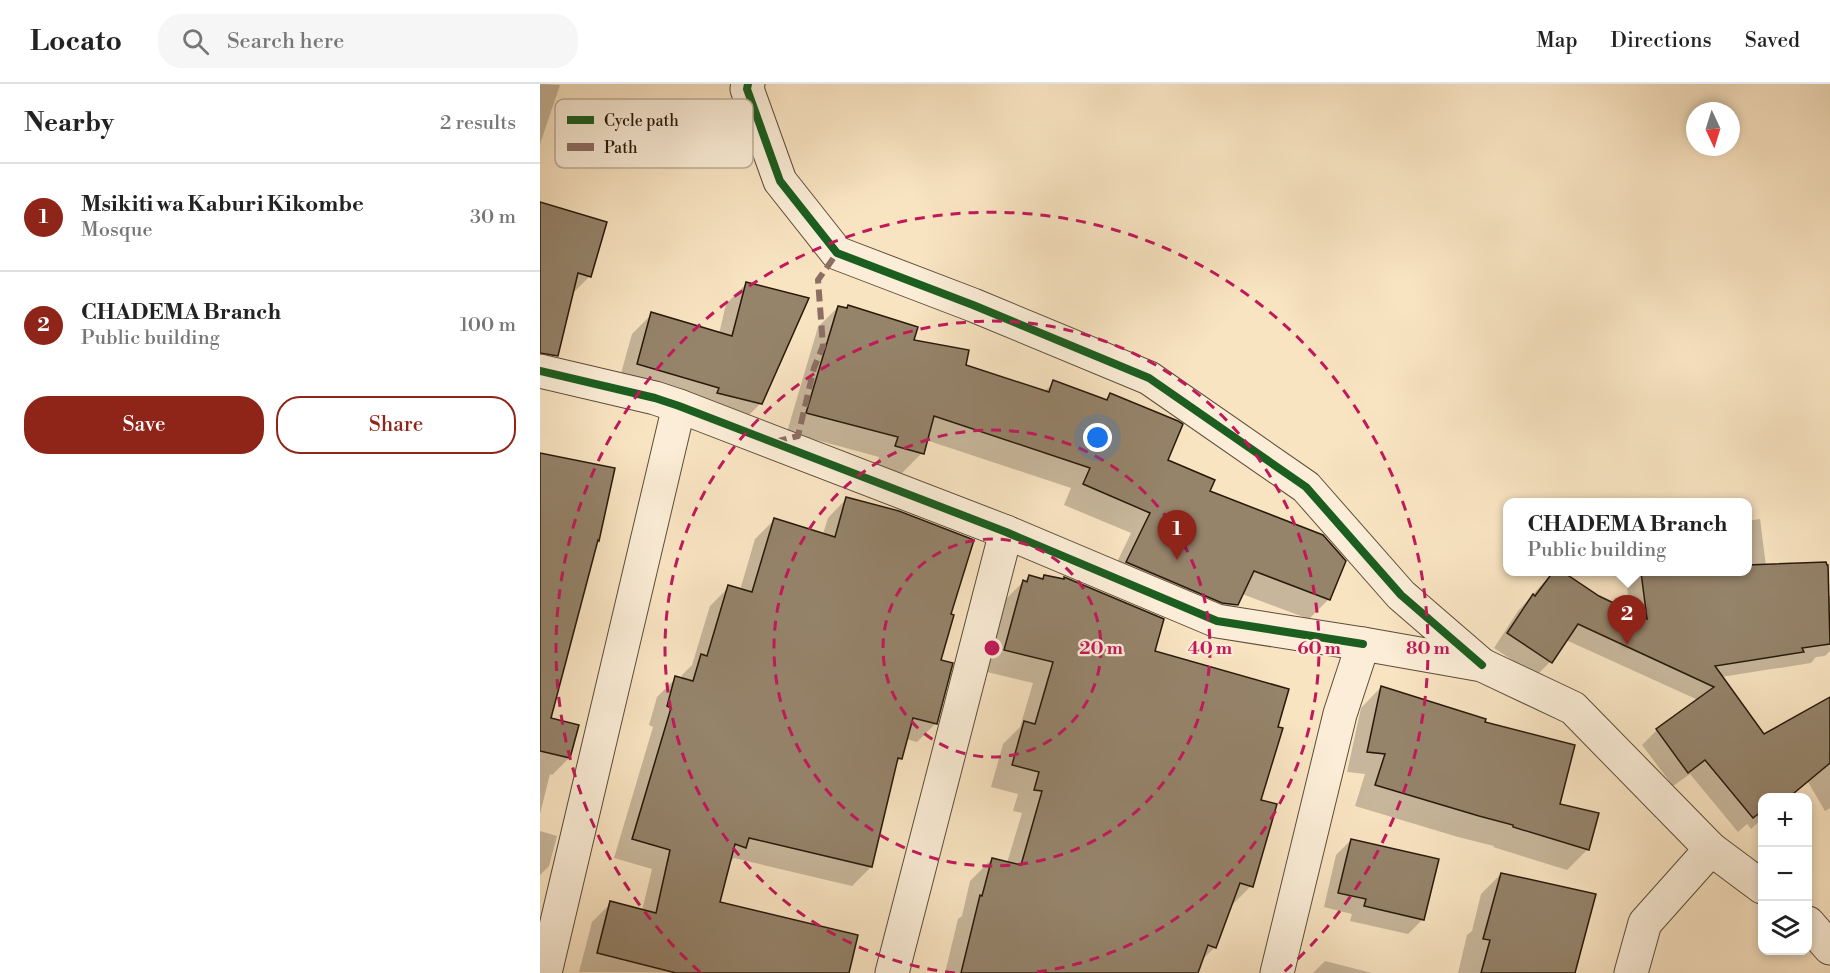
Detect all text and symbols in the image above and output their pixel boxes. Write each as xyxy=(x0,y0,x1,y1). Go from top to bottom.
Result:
search box xyxy=(158,14,578,68)
text: Locato xyxy=(30,24,122,59)
icon: search xyxy=(179,25,212,58)
text: Search here xyxy=(227,28,344,55)
text: Map xyxy=(1536,28,1578,54)
text: Directions xyxy=(1611,28,1712,54)
text: Saved xyxy=(1745,28,1800,54)
legend xyxy=(555,99,753,168)
north arrow xyxy=(1686,102,1740,156)
text: Nearby xyxy=(24,107,114,139)
text: 2 results xyxy=(440,111,516,136)
text: Cycle path xyxy=(604,111,679,131)
text: Path xyxy=(604,138,638,158)
text: Msikiti wa Kaburi Kikombe xyxy=(81,191,364,218)
text: 1 xyxy=(39,205,48,230)
text: 30 m xyxy=(470,205,516,230)
text: Mosque xyxy=(81,218,153,243)
text: CHADEMA Branch xyxy=(81,299,281,326)
text: 2 xyxy=(37,313,50,338)
text: 100 m xyxy=(460,313,516,338)
text: Public building xyxy=(81,326,220,351)
button: Save xyxy=(24,396,264,454)
button: Share xyxy=(276,396,516,454)
your location xyxy=(1083,423,1112,452)
popup xyxy=(1503,498,1752,576)
pin: 1 xyxy=(1158,510,1196,560)
text: CHADEMA Branch xyxy=(1527,511,1728,538)
text: Public building xyxy=(1527,538,1666,563)
pin: 2 xyxy=(1608,596,1646,645)
text: 20 m xyxy=(1079,637,1123,660)
text: 40 m xyxy=(1188,637,1233,660)
text: 60 m xyxy=(1297,637,1341,660)
text: 80 m xyxy=(1406,637,1451,660)
centre of rings xyxy=(982,638,1002,658)
map controls xyxy=(1758,793,1812,955)
button: + xyxy=(1758,793,1812,847)
button: − xyxy=(1758,847,1812,901)
button: layers xyxy=(1758,901,1812,955)

